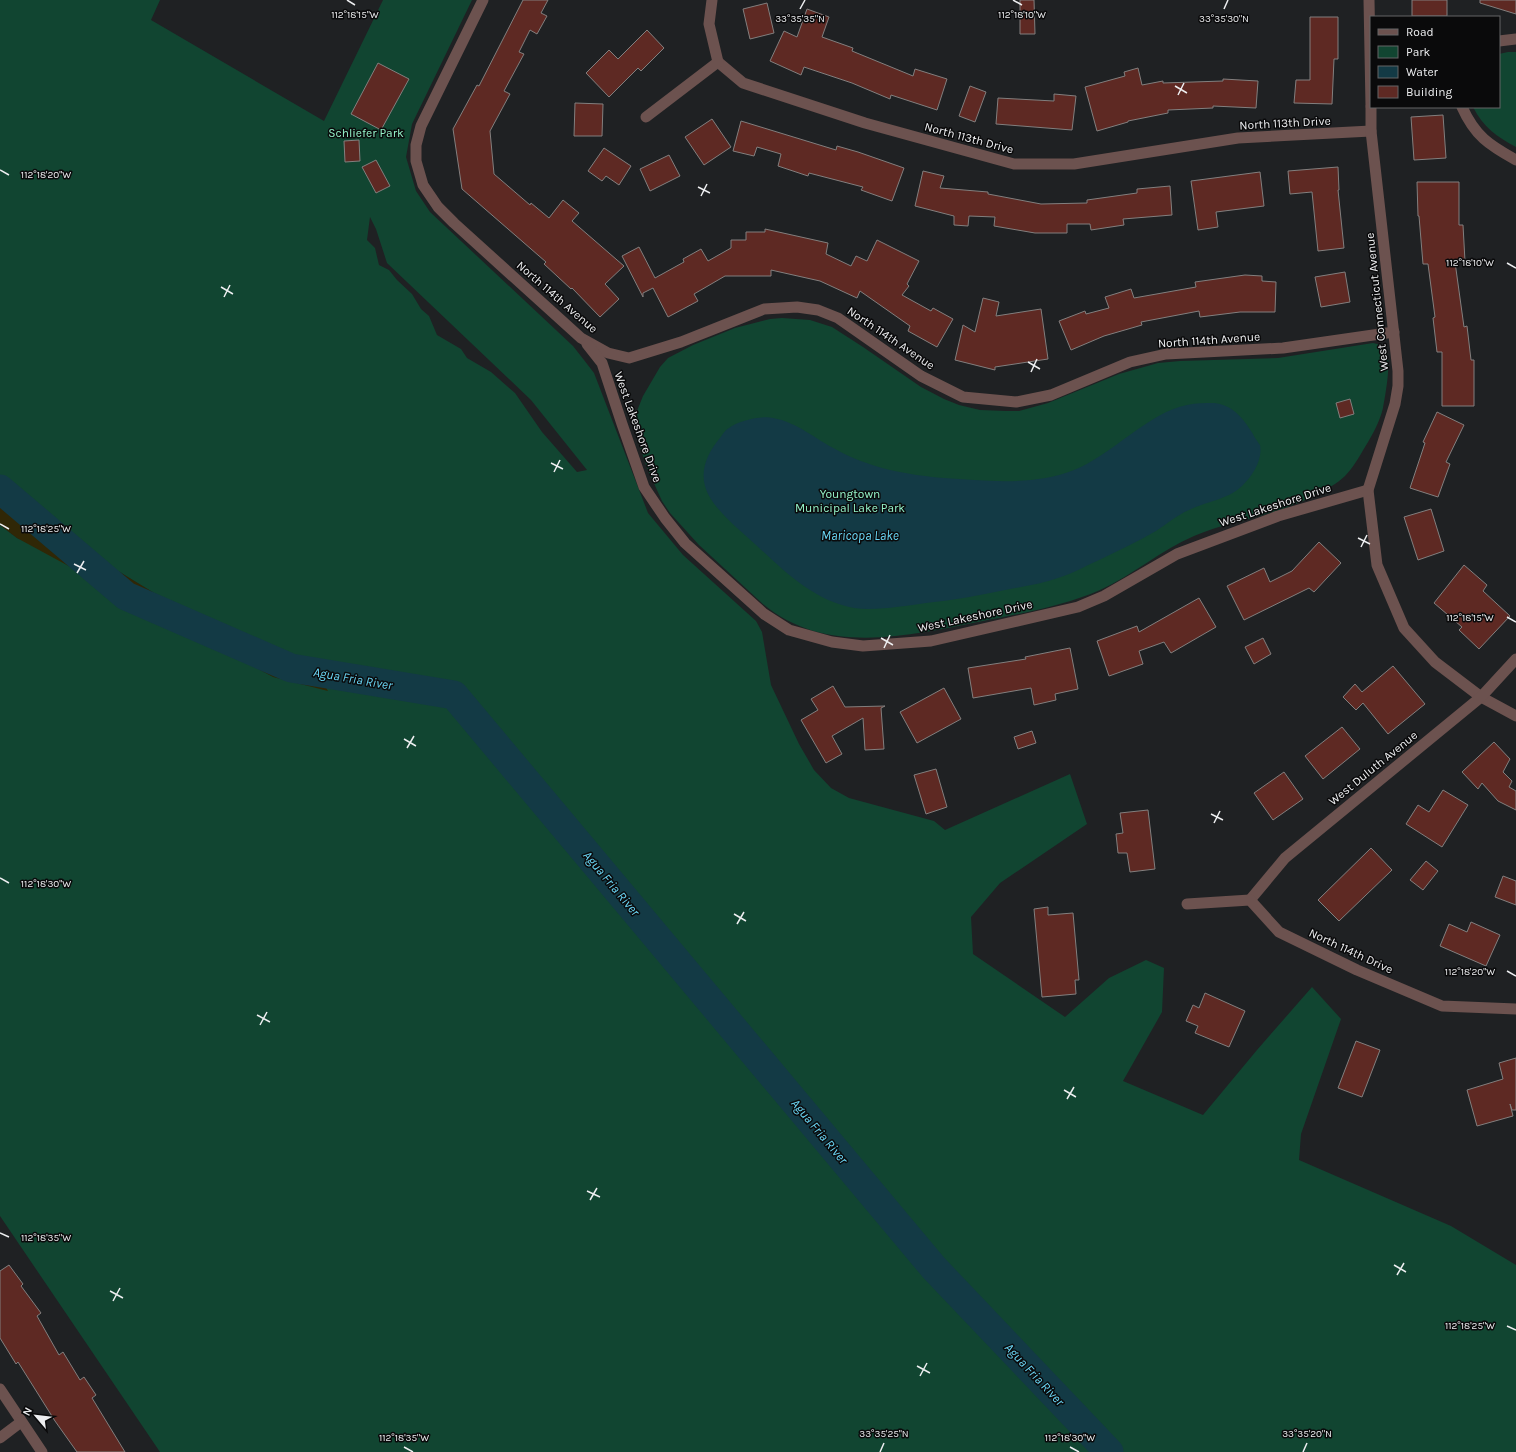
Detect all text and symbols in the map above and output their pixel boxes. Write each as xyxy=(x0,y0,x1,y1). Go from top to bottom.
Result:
text: 112°18'15"W xyxy=(331,9,379,21)
text: 112°18'10"W xyxy=(998,9,1046,21)
text: 33°35'35"N xyxy=(775,13,825,25)
text: 33°35'30"N xyxy=(1199,13,1249,25)
legend xyxy=(1370,16,1500,108)
text: Road xyxy=(1406,25,1434,39)
text: Park xyxy=(1406,45,1431,59)
text: Water xyxy=(1406,65,1439,79)
text: Building xyxy=(1406,85,1453,99)
street label: North 113th Drive xyxy=(1239,114,1331,132)
street label: North 113th Drive xyxy=(923,119,1015,157)
park label: Schliefer Park xyxy=(328,126,404,140)
text: 112°18'20"W xyxy=(21,169,71,181)
street label: West Connecticut Avenue xyxy=(1363,232,1391,372)
text: 112°18'10"W xyxy=(1446,257,1494,269)
street label: North 114th Avenue xyxy=(514,258,600,336)
street label: North 114th Avenue xyxy=(845,304,937,372)
street label: North 114th Avenue xyxy=(1157,329,1261,351)
street label: West Lakeshore Drive xyxy=(611,370,665,484)
street label: West Lakeshore Drive xyxy=(1217,480,1333,530)
park label: Youngtown Municipal Lake Park xyxy=(795,487,905,515)
text: 112°18'25"W xyxy=(21,523,71,535)
water label: Maricopa Lake xyxy=(821,528,899,543)
street label: West Lakeshore Drive xyxy=(916,597,1034,635)
text: 112°18'15"W xyxy=(1446,612,1494,624)
water label: Agua Fria River xyxy=(312,664,394,693)
street label: West Duluth Avenue xyxy=(1326,728,1420,808)
water label: Agua Fria River xyxy=(580,848,643,919)
text: 112°18'30"W xyxy=(21,878,71,890)
street label: North 114th Drive xyxy=(1307,925,1395,977)
text: 112°18'20"W xyxy=(1445,966,1495,978)
water label: Agua Fria River xyxy=(788,1096,851,1167)
text: 112°18'35"W xyxy=(21,1232,71,1244)
text: 112°18'25"W xyxy=(1445,1320,1495,1332)
water label: Agua Fria River xyxy=(1002,1340,1068,1409)
north arrow xyxy=(16,1396,56,1436)
text: N xyxy=(20,1405,35,1418)
text: 33°35'25"N xyxy=(859,1428,909,1440)
text: 33°35'20"N xyxy=(1282,1428,1332,1440)
text: 112°18'35"W xyxy=(379,1432,429,1444)
text: 112°18'30"W xyxy=(1045,1432,1095,1444)

